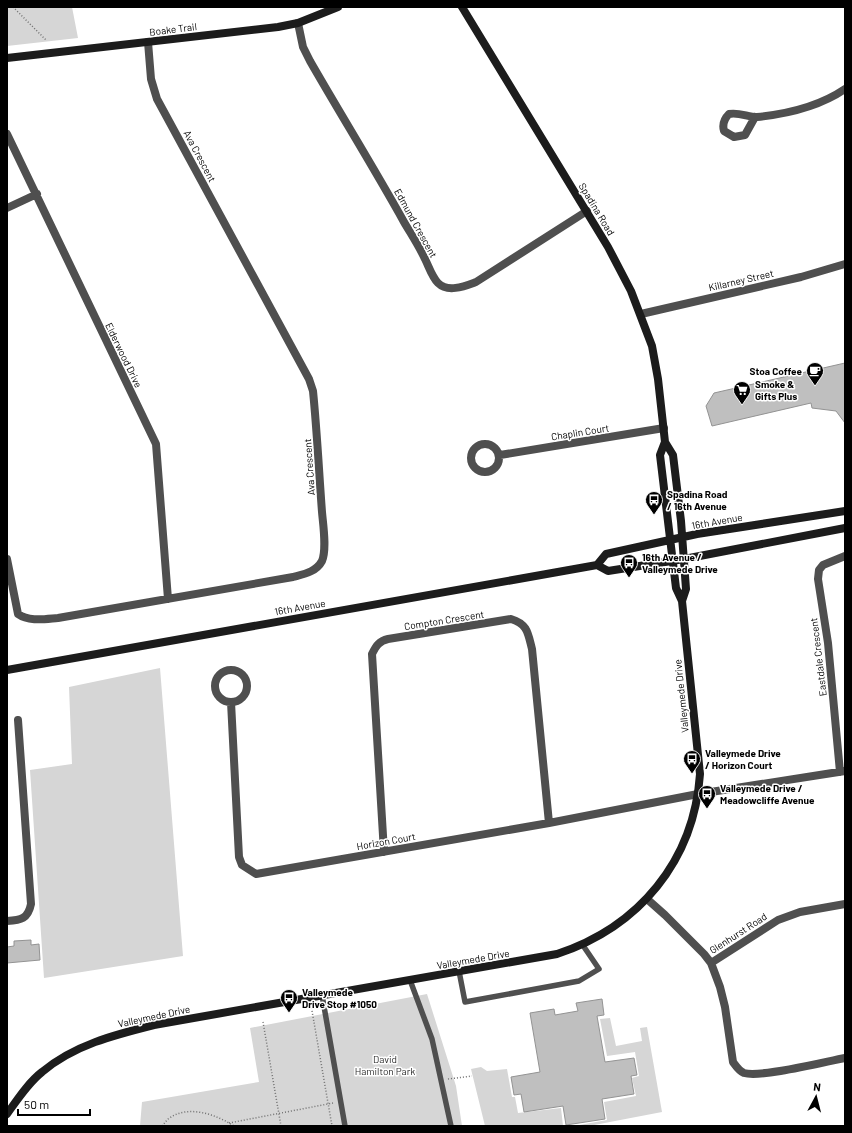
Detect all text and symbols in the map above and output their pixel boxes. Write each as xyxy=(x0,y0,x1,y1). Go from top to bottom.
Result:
street label: Boake Trail xyxy=(149,20,197,38)
street label: Ava Crescent xyxy=(181,128,219,184)
street label: Spadina Road xyxy=(577,181,617,237)
street label: Edmund Crescent xyxy=(392,186,440,260)
street label: Killarney Street xyxy=(707,267,775,293)
street label: Elderwood Drive xyxy=(103,321,145,389)
cafe icon: Stoa Coffee xyxy=(805,361,825,386)
place label: Stoa Coffee xyxy=(750,365,803,377)
place label: Smoke & Gifts Plus xyxy=(755,378,797,402)
supermarket icon: Smoke & Gifts Plus xyxy=(732,380,752,405)
street label: Chaplin Court xyxy=(550,421,610,443)
street label: Ava Crescent xyxy=(301,438,317,496)
place label: Spadina Road / 16th Avenue xyxy=(667,488,728,512)
bus stop icon: Spadina Road / 16th Avenue xyxy=(644,490,664,515)
street label: 16th Avenue xyxy=(691,511,743,531)
place label: 16th Avenue / Valleymede Drive xyxy=(642,551,718,575)
bus stop icon: 16th Avenue / Valleymede Drive xyxy=(619,553,639,578)
street label: 16th Avenue xyxy=(274,597,326,617)
street label: Compton Crescent xyxy=(403,608,485,632)
street label: Eastdale Crescent xyxy=(807,617,829,697)
street label: Valleymede Drive xyxy=(671,659,691,733)
place label: Valleymede Drive / Horizon Court xyxy=(705,747,781,771)
bus stop icon: Valleymede Drive / Horizon Court xyxy=(682,749,702,774)
place label: Valleymede Drive / Meadowcliffe Avenue xyxy=(720,782,815,806)
bus stop icon: Valleymede Drive / Meadowcliffe Avenue xyxy=(697,784,717,809)
street label: Horizon Court xyxy=(356,830,417,852)
street label: Glenhurst Road xyxy=(707,910,769,956)
street label: Valleymede Drive xyxy=(436,947,510,971)
place label: Valleymede Drive Stop #1050 xyxy=(302,986,377,1010)
bus stop icon: Valleymede Drive Stop #1050 xyxy=(279,988,299,1013)
street label: Valleymede Drive xyxy=(117,1002,191,1030)
park label: David Hamilton Park xyxy=(355,1053,415,1077)
north arrow xyxy=(796,1077,836,1117)
text: N xyxy=(813,1080,822,1093)
scale bar xyxy=(18,1091,90,1117)
text: 50 m xyxy=(24,1097,49,1111)

